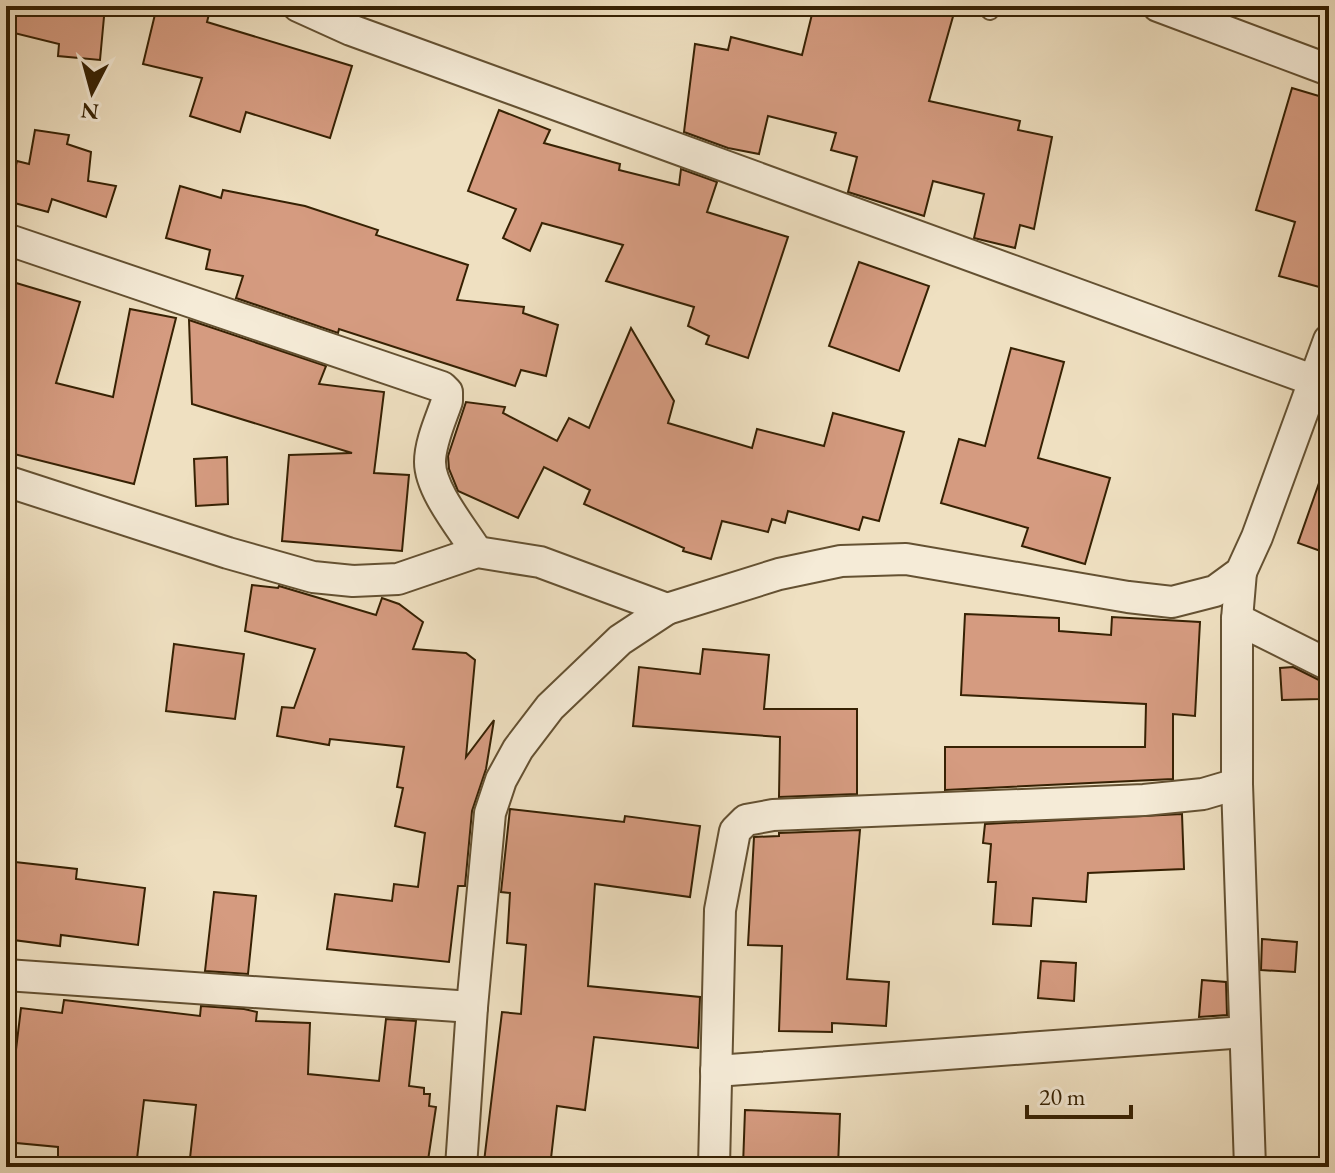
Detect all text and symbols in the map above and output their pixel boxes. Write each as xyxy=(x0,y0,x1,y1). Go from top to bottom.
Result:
north arrow xyxy=(52,52,132,132)
text: N xyxy=(79,96,100,127)
scale bar xyxy=(1027,1069,1131,1119)
text: 20 m xyxy=(1039,1081,1086,1112)

